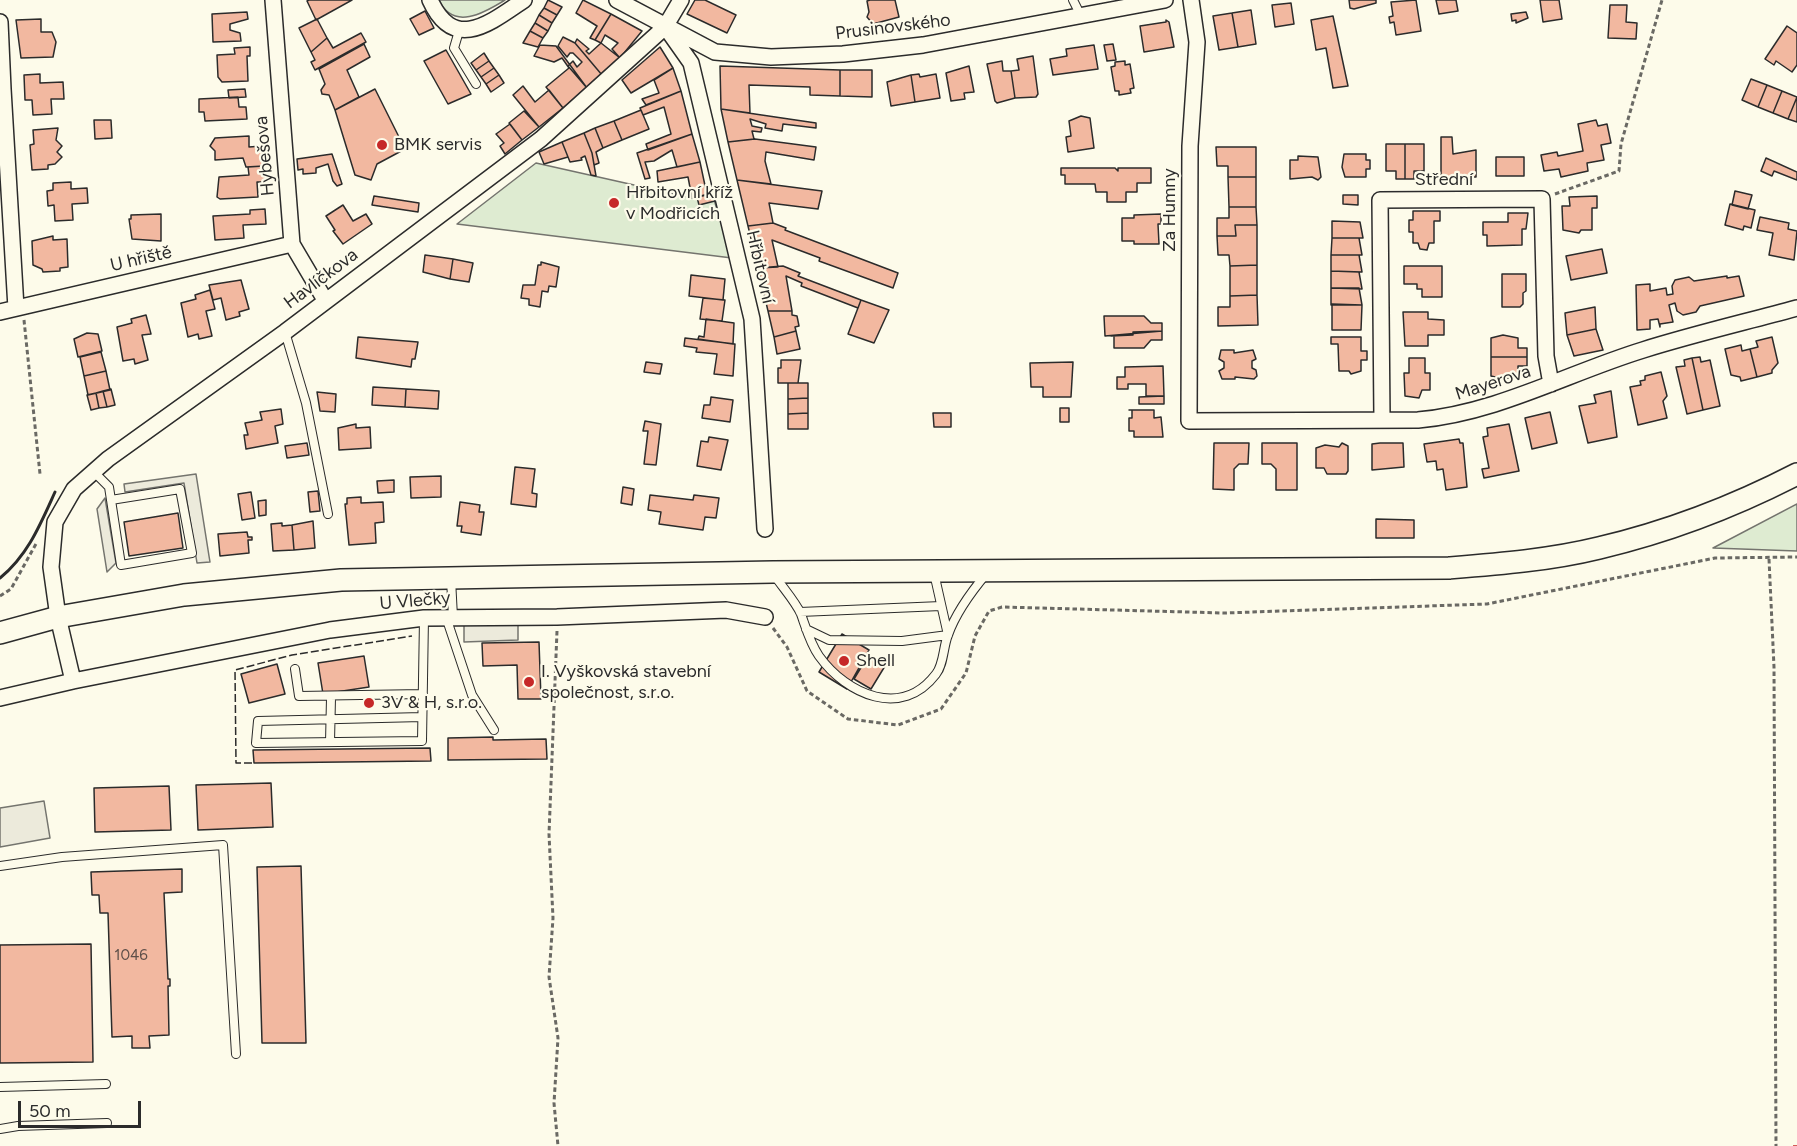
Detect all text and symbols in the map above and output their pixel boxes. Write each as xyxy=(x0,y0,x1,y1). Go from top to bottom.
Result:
street label: Prusinovského xyxy=(834,9,952,45)
street label: Hybešova xyxy=(251,115,279,197)
place label: BMK servis xyxy=(394,134,482,156)
marker: BMK servis xyxy=(375,138,389,152)
street label: Za Humny xyxy=(1159,168,1181,252)
street label: Střední xyxy=(1415,169,1473,191)
place label: Hřbitovní kříž v Modřicích xyxy=(626,182,733,224)
marker: Hřbitovní kříž v Modřicích xyxy=(607,196,621,210)
street label: Hřbitovní xyxy=(741,228,779,306)
street label: U hřiště xyxy=(108,241,174,277)
street label: Havlíčkova xyxy=(280,244,362,314)
street label: Mayerova xyxy=(1453,361,1533,405)
street label: U Vlečky xyxy=(379,587,451,615)
place label: Shell xyxy=(856,650,895,672)
marker: Shell xyxy=(837,654,851,668)
place label: I. Vyškovská stavební společnost, s.r.o. xyxy=(541,661,711,704)
marker: I. Vyškovská stavební společnost, s.r.o. xyxy=(522,675,536,689)
place label: 3V & H, s.r.o. xyxy=(381,692,482,714)
marker: 3V & H, s.r.o. xyxy=(362,696,376,710)
house number: 1046 xyxy=(114,947,148,965)
scale bar xyxy=(21,1089,144,1127)
text: 50 m xyxy=(29,1100,71,1122)

